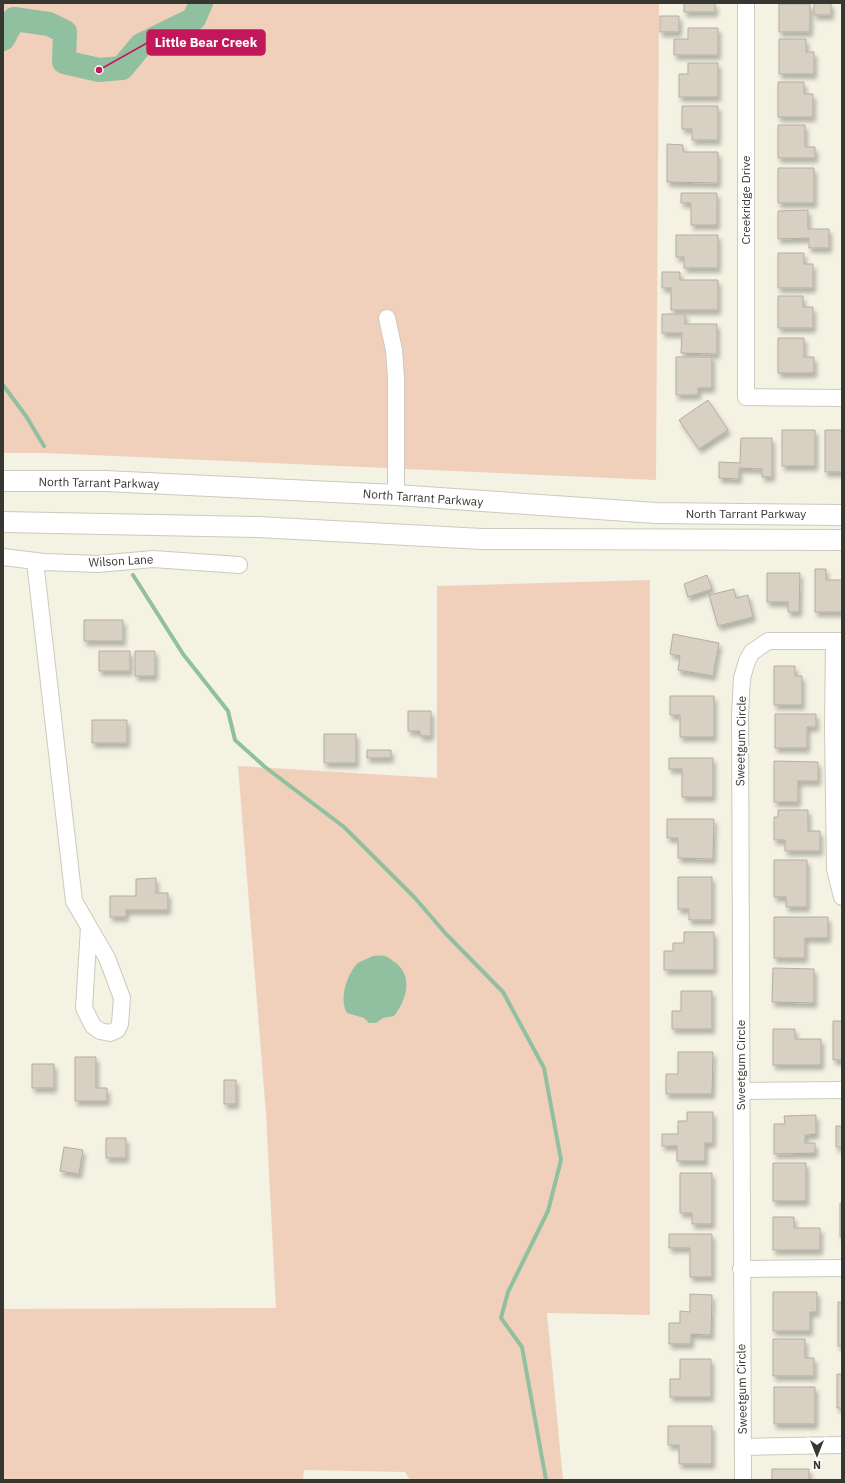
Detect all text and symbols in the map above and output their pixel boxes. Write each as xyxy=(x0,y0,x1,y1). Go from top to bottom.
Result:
callout: Little Bear Creek xyxy=(147,30,265,55)
text: Little Bear Creek xyxy=(155,34,258,51)
street label: Creekridge Drive xyxy=(738,155,753,245)
street label: North Tarrant Parkway xyxy=(39,474,159,491)
street label: North Tarrant Parkway xyxy=(362,486,484,509)
street label: North Tarrant Parkway xyxy=(686,506,806,521)
street label: Wilson Lane xyxy=(88,551,154,570)
street label: Sweetgum Circle xyxy=(732,695,749,786)
street label: Sweetgum Circle xyxy=(733,1019,748,1110)
street label: Sweetgum Circle xyxy=(733,1343,750,1434)
north arrow xyxy=(797,1435,837,1475)
text: N xyxy=(813,1458,821,1472)

